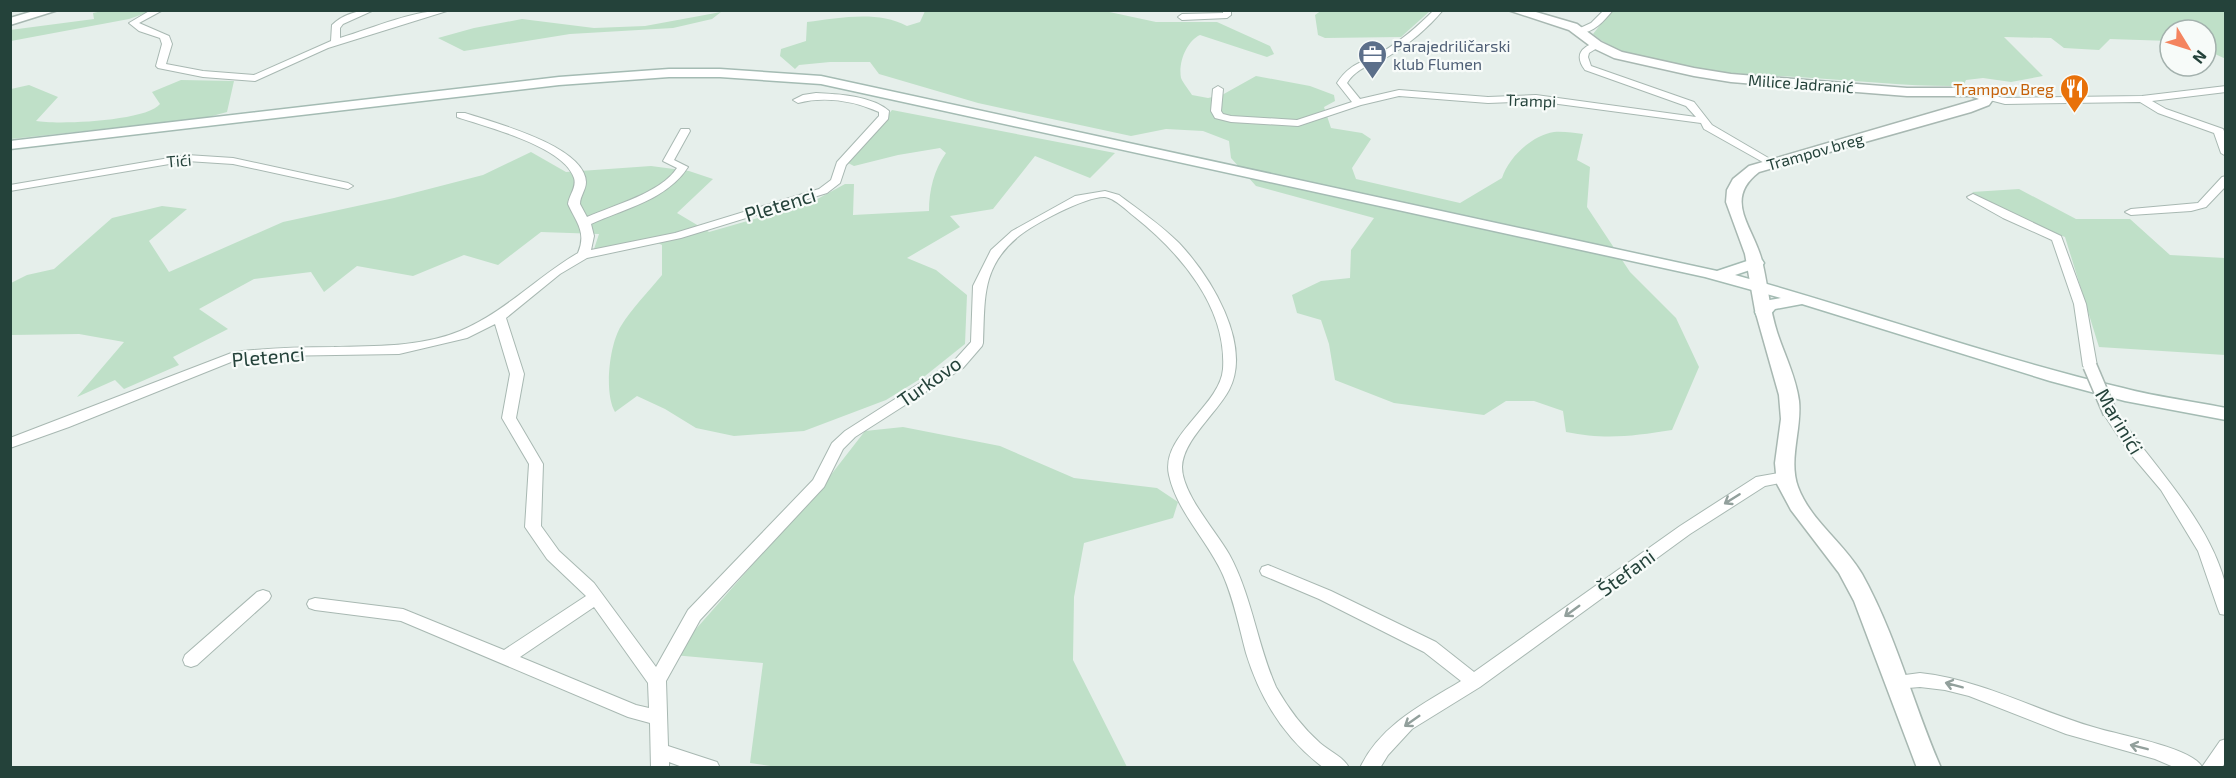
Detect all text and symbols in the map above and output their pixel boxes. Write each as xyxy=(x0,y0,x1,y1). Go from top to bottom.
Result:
north arrow xyxy=(2158,18,2218,78)
place label: Parajedriličarski klub Flumen xyxy=(1393,36,1511,73)
office icon: Parajedriličarski klub Flumen xyxy=(1356,38,1388,80)
text: N xyxy=(2189,47,2211,68)
street label: Milice Jadranić xyxy=(1747,70,1855,96)
restaurant icon: Trampov Breg xyxy=(2059,72,2091,114)
place label: Trampov Breg xyxy=(1953,79,2054,98)
street label: Trampi xyxy=(1506,90,1556,110)
street label: Trampov breg xyxy=(1764,128,1866,174)
street label: Tići xyxy=(166,149,192,171)
street label: Pletenci xyxy=(741,182,819,226)
street label: Pletenci xyxy=(230,341,306,371)
street label: Turkovo xyxy=(893,350,965,412)
street label: Marinići xyxy=(2091,384,2149,458)
one-way arrow xyxy=(1724,493,1741,506)
street label: Štefani xyxy=(1593,543,1659,601)
one-way arrow xyxy=(1565,605,1581,617)
one-way arrow xyxy=(1945,679,1964,691)
one-way arrow xyxy=(1404,715,1420,727)
one-way arrow xyxy=(2130,741,2149,753)

